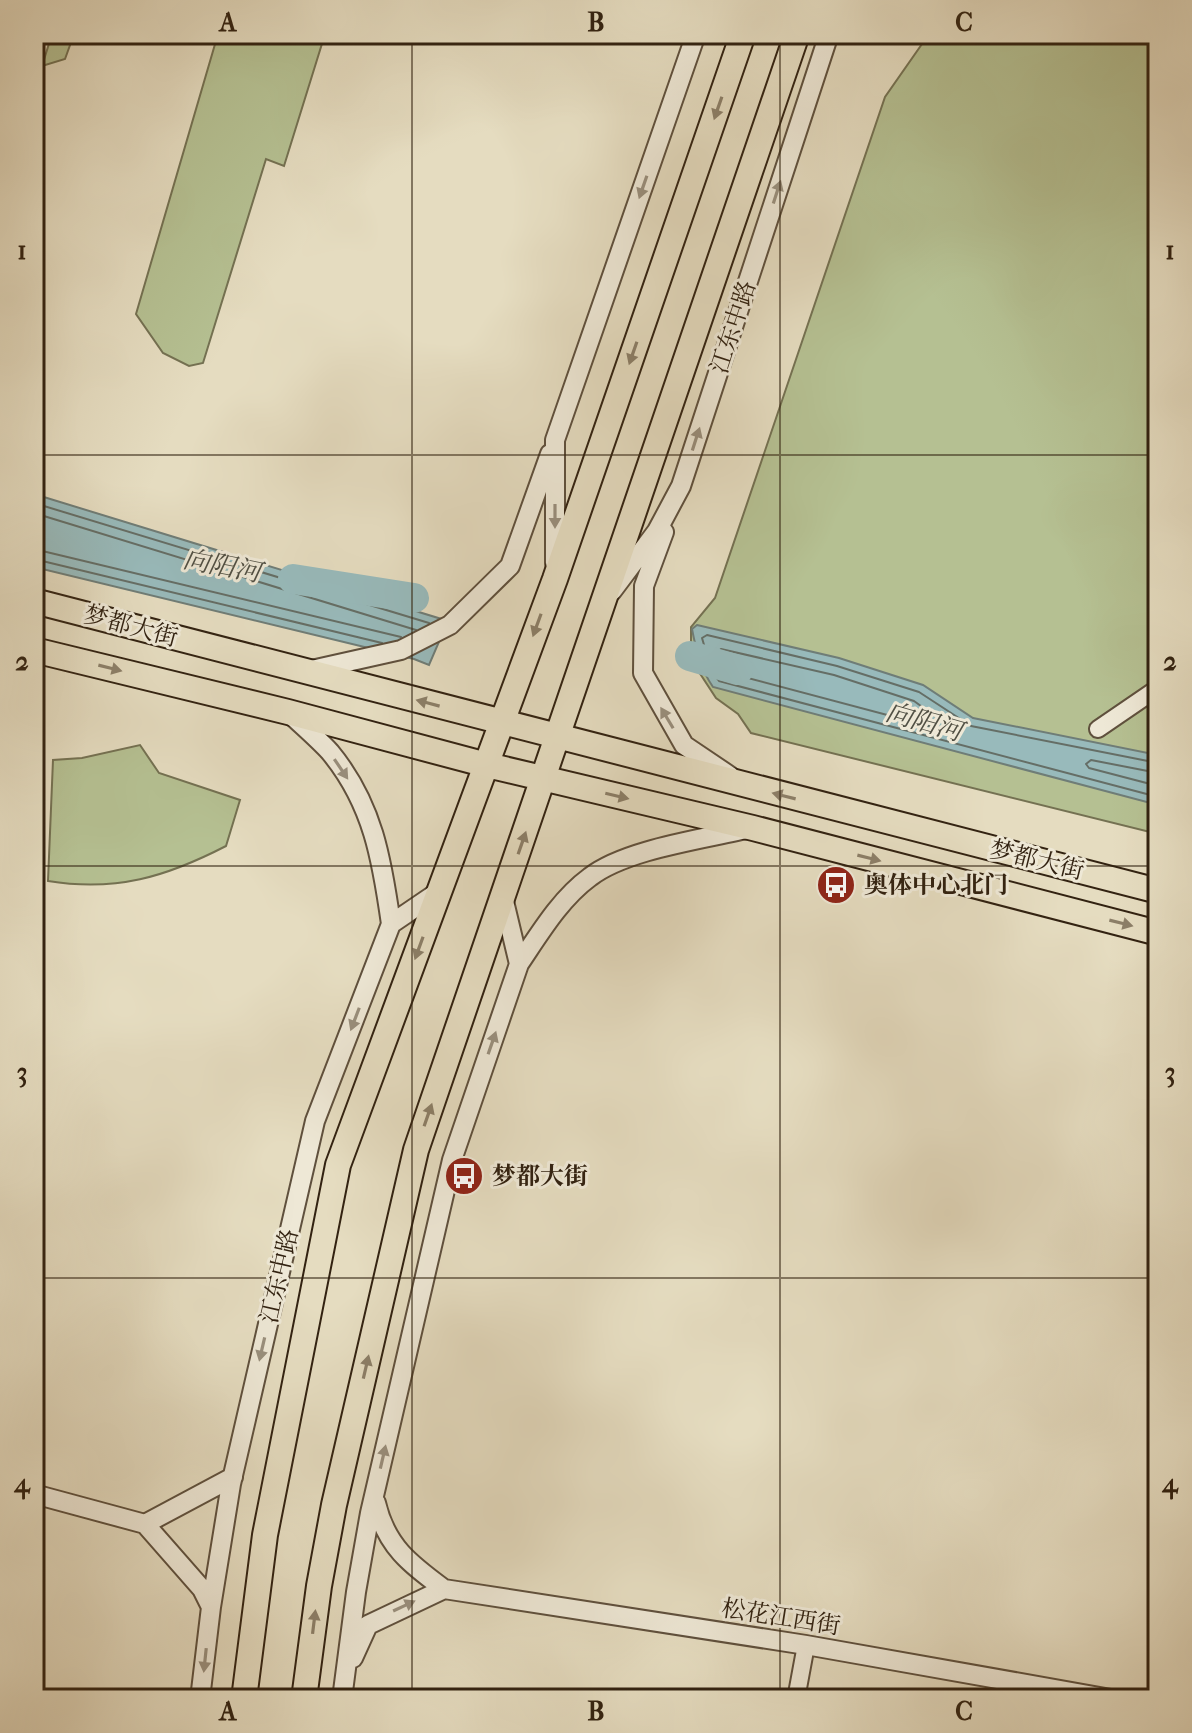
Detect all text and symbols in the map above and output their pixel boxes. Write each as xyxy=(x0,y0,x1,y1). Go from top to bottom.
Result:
text: A xyxy=(218,7,238,38)
text: B xyxy=(588,7,605,38)
text: C xyxy=(955,7,973,38)
one-way arrow xyxy=(711,96,723,120)
one-way arrow xyxy=(636,175,649,199)
one-way arrow xyxy=(771,180,784,204)
text: 1 xyxy=(17,235,27,266)
text: 1 xyxy=(1165,235,1175,266)
street label: 江东中路 xyxy=(705,277,761,377)
one-way arrow xyxy=(626,342,639,366)
one-way arrow xyxy=(691,427,703,451)
one-way arrow xyxy=(549,504,561,529)
water label: 向阳河 xyxy=(181,543,267,589)
street label: 梦都大街 xyxy=(81,600,181,652)
one-way arrow xyxy=(530,613,543,637)
text: 2 xyxy=(15,646,29,677)
text: 2 xyxy=(1163,646,1177,677)
one-way arrow xyxy=(97,662,122,675)
water label: 向阳河 xyxy=(882,696,970,749)
one-way arrow xyxy=(415,697,440,709)
one-way arrow xyxy=(661,707,675,729)
one-way arrow xyxy=(333,758,348,779)
one-way arrow xyxy=(771,789,796,801)
one-way arrow xyxy=(605,790,630,803)
one-way arrow xyxy=(517,830,529,854)
street label: 梦都大街 xyxy=(987,835,1087,885)
one-way arrow xyxy=(857,853,882,865)
bus stop icon: 奥体中心北门 xyxy=(815,864,857,906)
place label: 奥体中心北门 xyxy=(864,871,1008,899)
one-way arrow xyxy=(1109,918,1134,930)
one-way arrow xyxy=(412,936,425,960)
one-way arrow xyxy=(348,1007,361,1031)
one-way arrow xyxy=(486,1031,498,1055)
text: 3 xyxy=(17,1057,27,1088)
text: 3 xyxy=(1165,1057,1175,1088)
one-way arrow xyxy=(423,1103,435,1127)
bus stop icon: 梦都大街 xyxy=(443,1155,485,1197)
place label: 梦都大街 xyxy=(492,1162,588,1190)
street label: 江东中路 xyxy=(255,1226,303,1326)
one-way arrow xyxy=(255,1337,268,1362)
one-way arrow xyxy=(360,1354,373,1379)
one-way arrow xyxy=(378,1444,390,1469)
text: 4 xyxy=(13,1468,31,1500)
text: 4 xyxy=(1161,1468,1179,1500)
street label: 松花江西街 xyxy=(720,1594,842,1640)
one-way arrow xyxy=(392,1600,416,1613)
one-way arrow xyxy=(308,1609,321,1634)
one-way arrow xyxy=(198,1648,211,1673)
text: A xyxy=(218,1696,238,1727)
text: B xyxy=(588,1696,605,1727)
text: C xyxy=(955,1696,973,1727)

